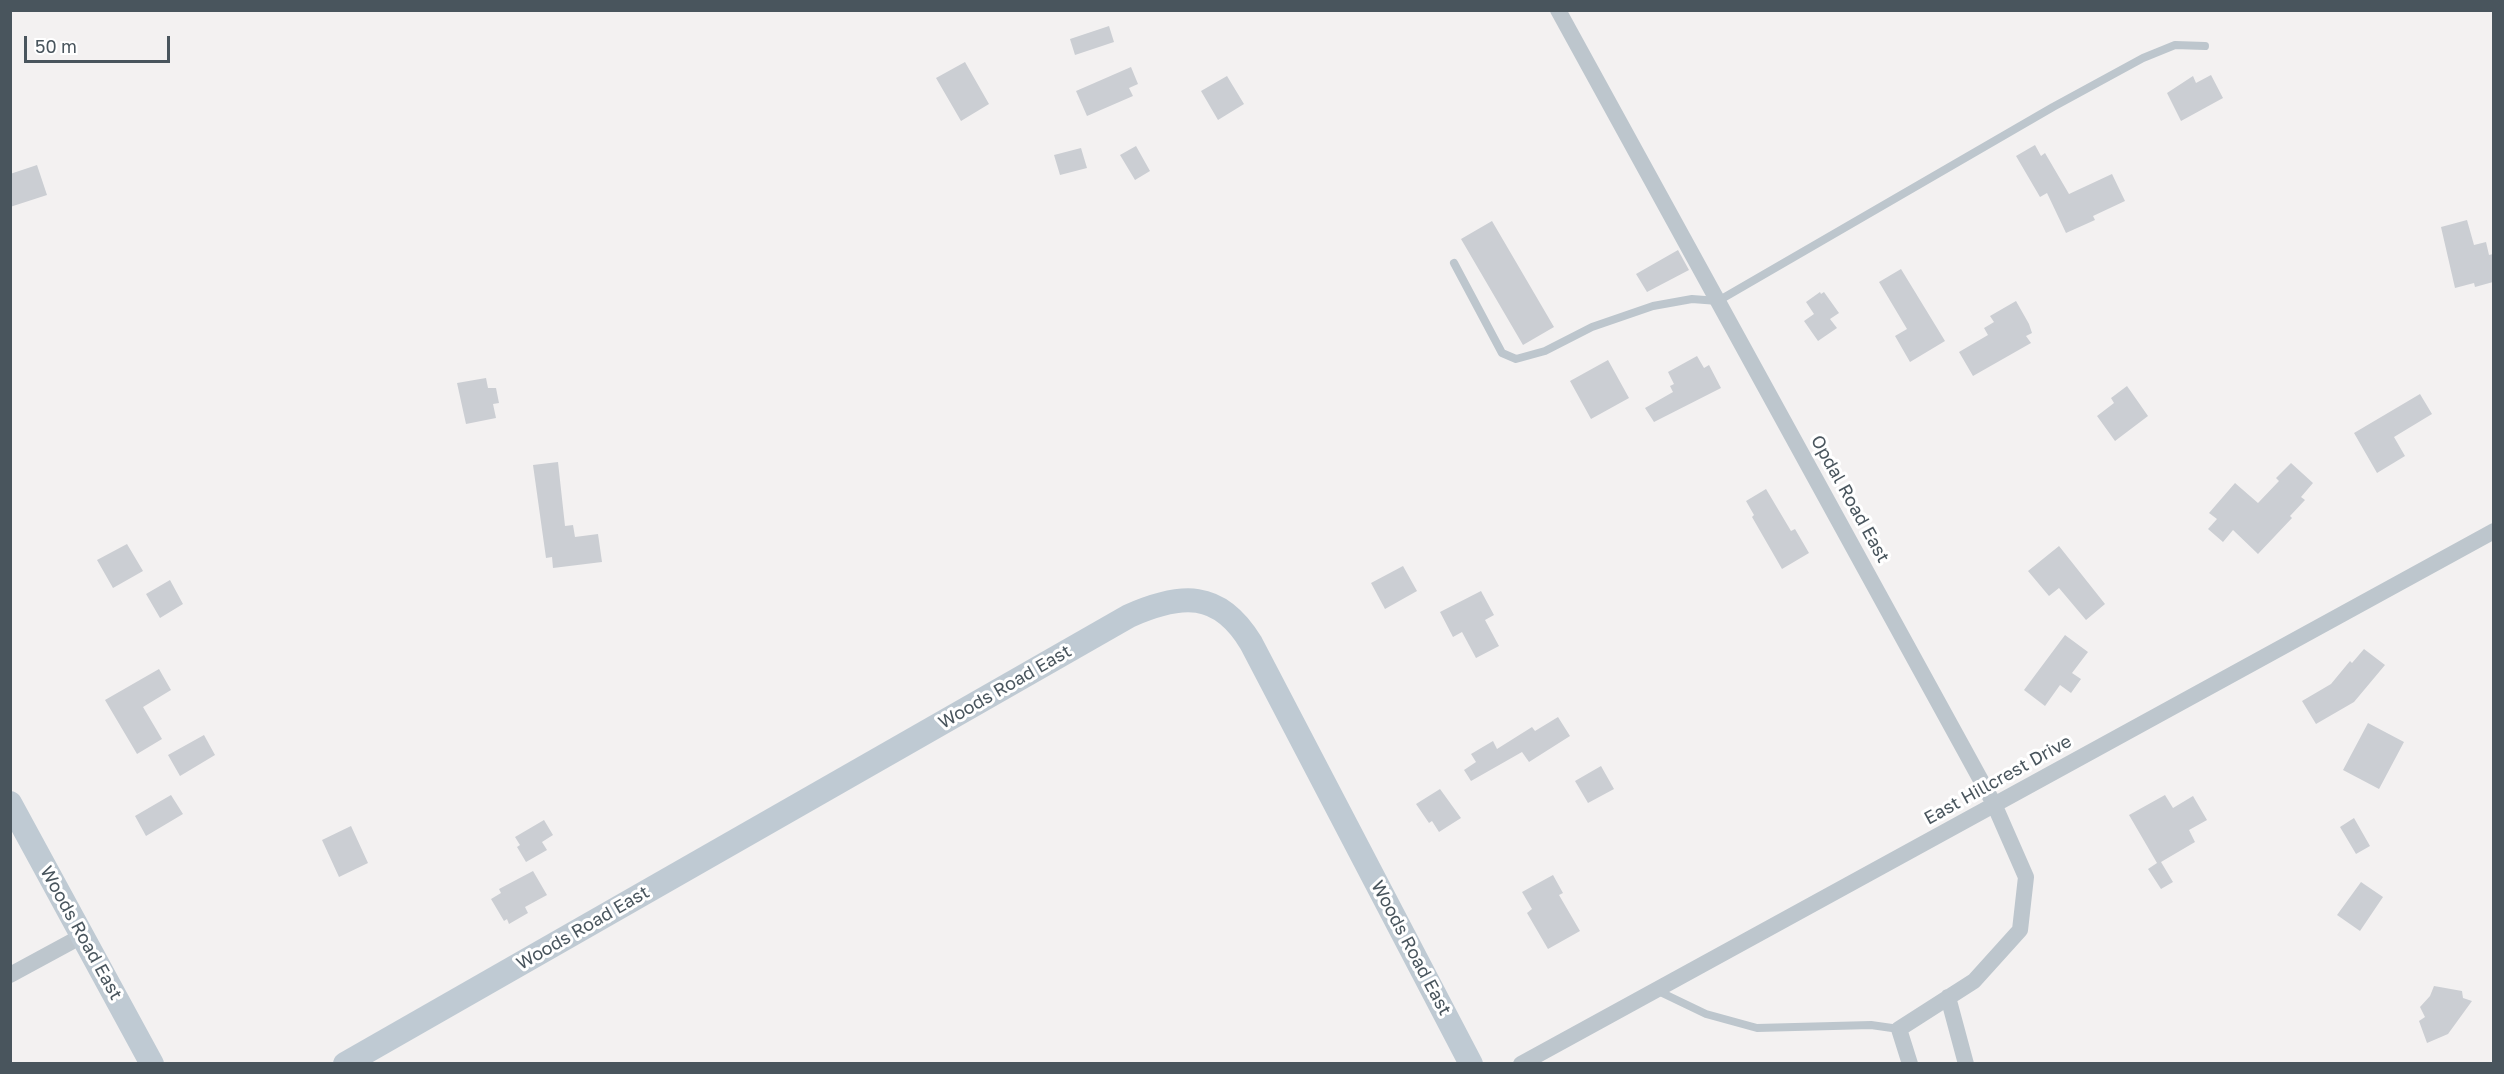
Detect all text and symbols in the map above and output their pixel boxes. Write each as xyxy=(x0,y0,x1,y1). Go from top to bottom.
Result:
scale bar xyxy=(27,24,172,62)
text: 50 m xyxy=(35,35,77,57)
street label: Opdal Road East xyxy=(1806,432,1894,566)
street label: Woods Road East xyxy=(935,640,1075,734)
street label: East Hillcrest Drive xyxy=(1921,731,2075,829)
street label: Woods Road East xyxy=(35,862,127,1004)
street label: Woods Road East xyxy=(1366,877,1456,1019)
street label: Woods Road East xyxy=(513,881,653,975)

